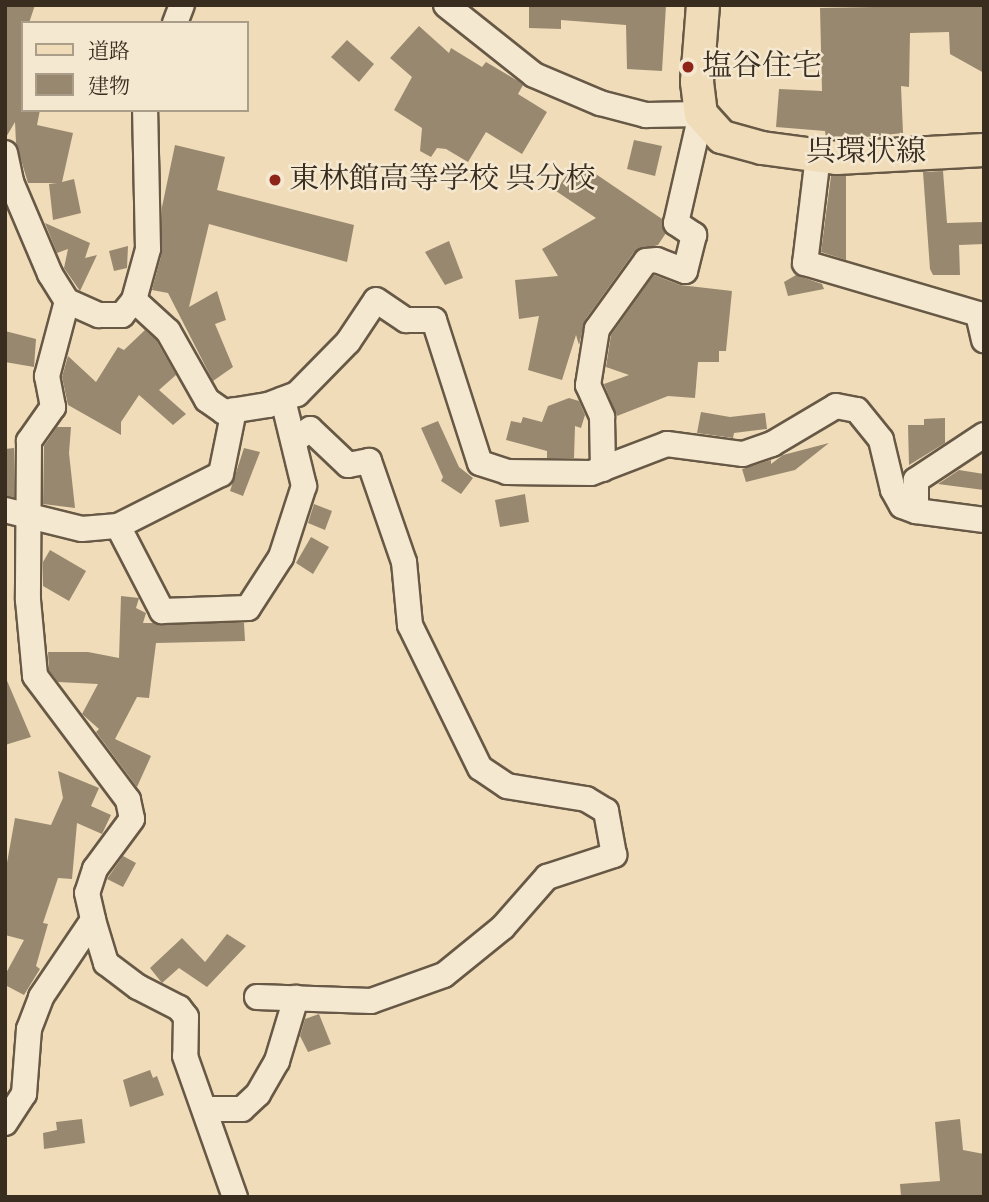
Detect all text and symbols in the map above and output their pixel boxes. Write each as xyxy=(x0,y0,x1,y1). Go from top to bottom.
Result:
legend xyxy=(21,21,248,112)
text: 道路 xyxy=(88,39,130,65)
place label: 塩谷住宅 xyxy=(702,49,822,85)
marker: 塩谷住宅 xyxy=(680,59,696,75)
text: 建物 xyxy=(88,74,130,100)
street label: 呉環状線 xyxy=(806,135,926,171)
place label: 東林館高等学校 呉分校 xyxy=(289,162,595,198)
marker: 東林館高等学校 呉分校 xyxy=(267,172,283,188)

